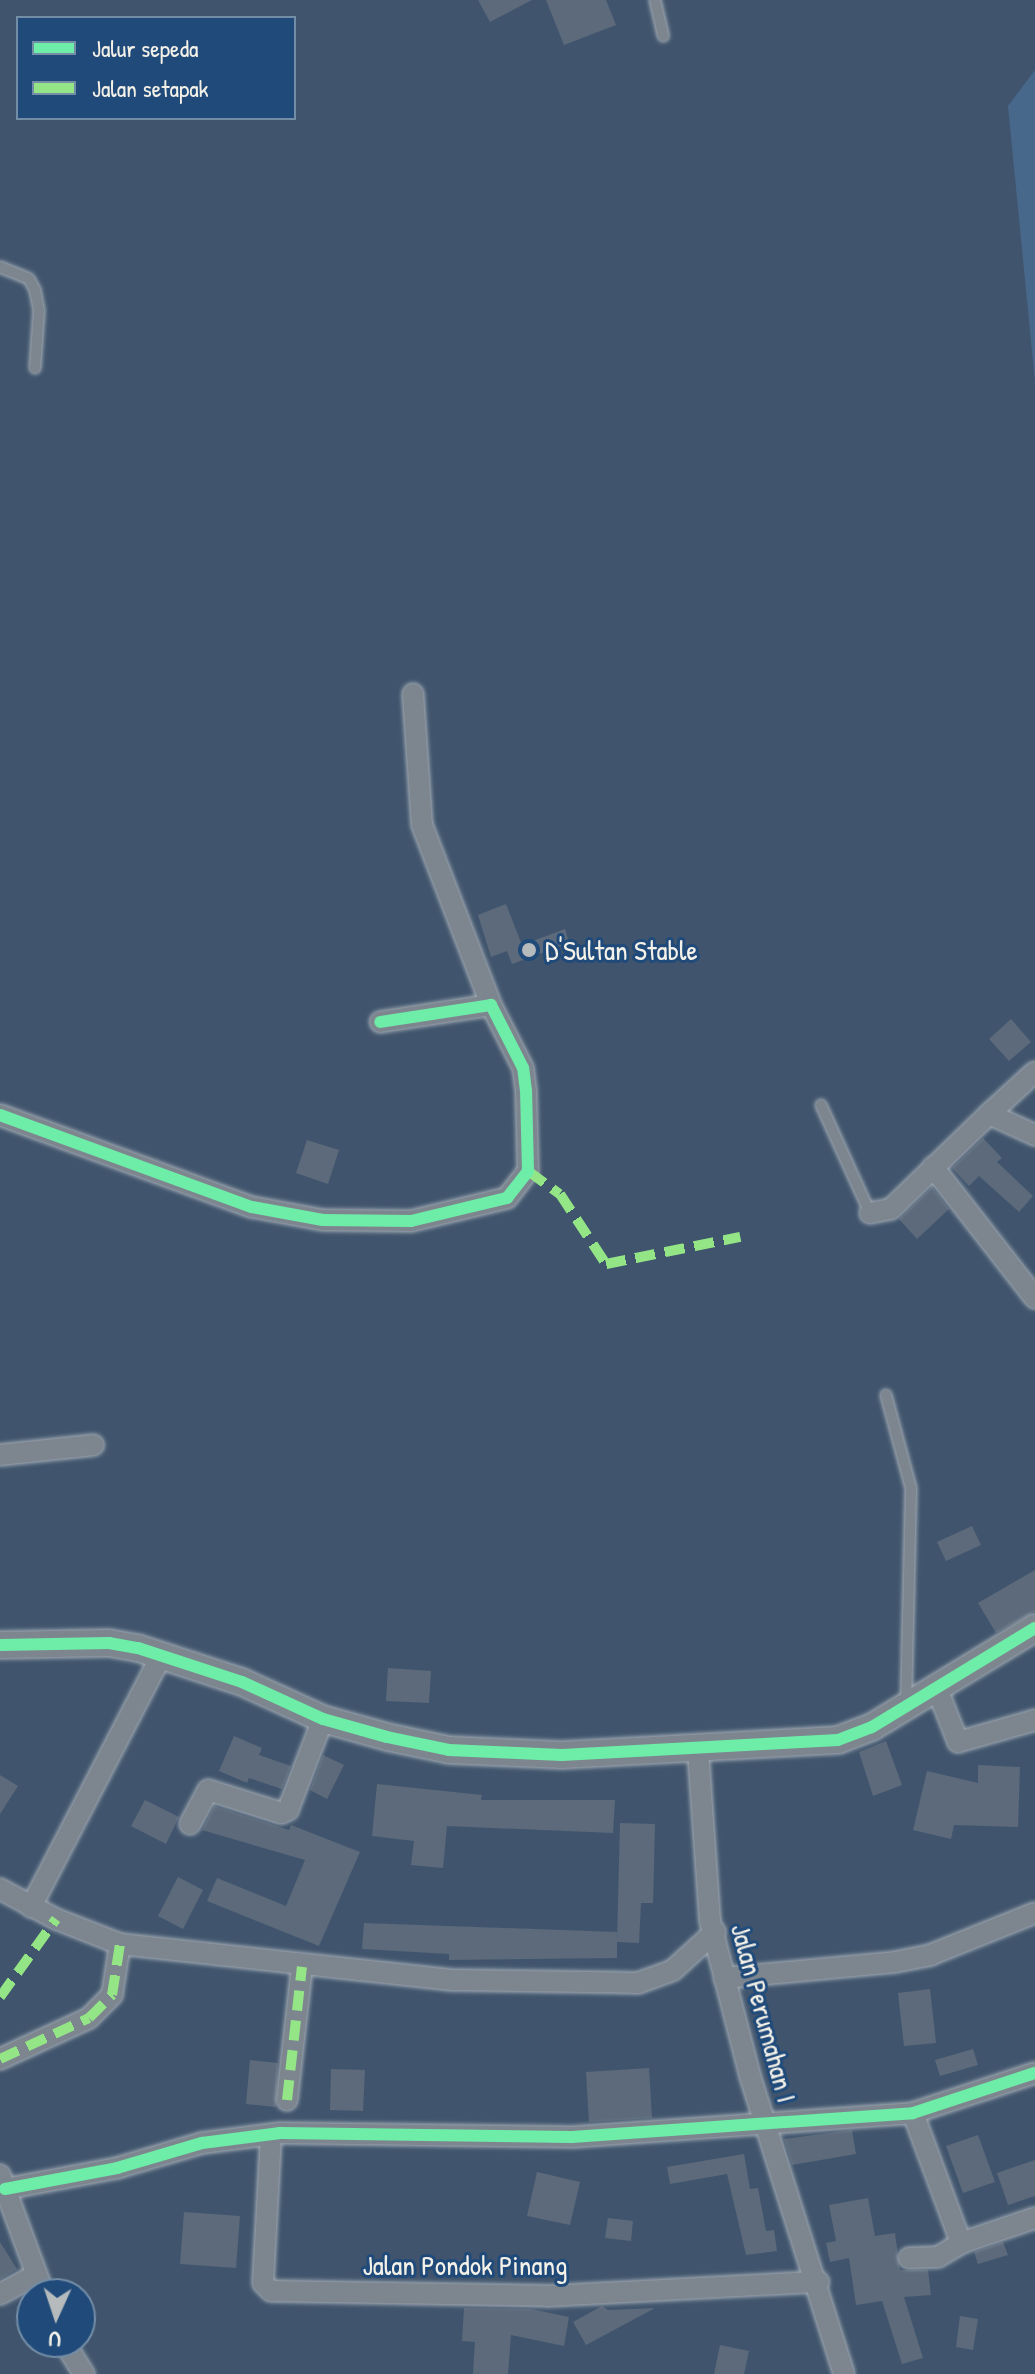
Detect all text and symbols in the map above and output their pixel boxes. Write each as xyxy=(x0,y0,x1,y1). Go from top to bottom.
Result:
legend xyxy=(16,16,296,120)
text: Jalur sepeda xyxy=(92,32,198,64)
text: Jalan setapak xyxy=(92,72,209,104)
place label: D'Sultan Stable xyxy=(545,933,698,967)
marker: D'Sultan Stable xyxy=(520,941,538,959)
street label: Jalan Perumahan I xyxy=(724,1920,804,2106)
street label: Jalan Pondok Pinang xyxy=(362,2248,568,2282)
north arrow xyxy=(16,2278,96,2358)
text: U xyxy=(48,2325,62,2355)

